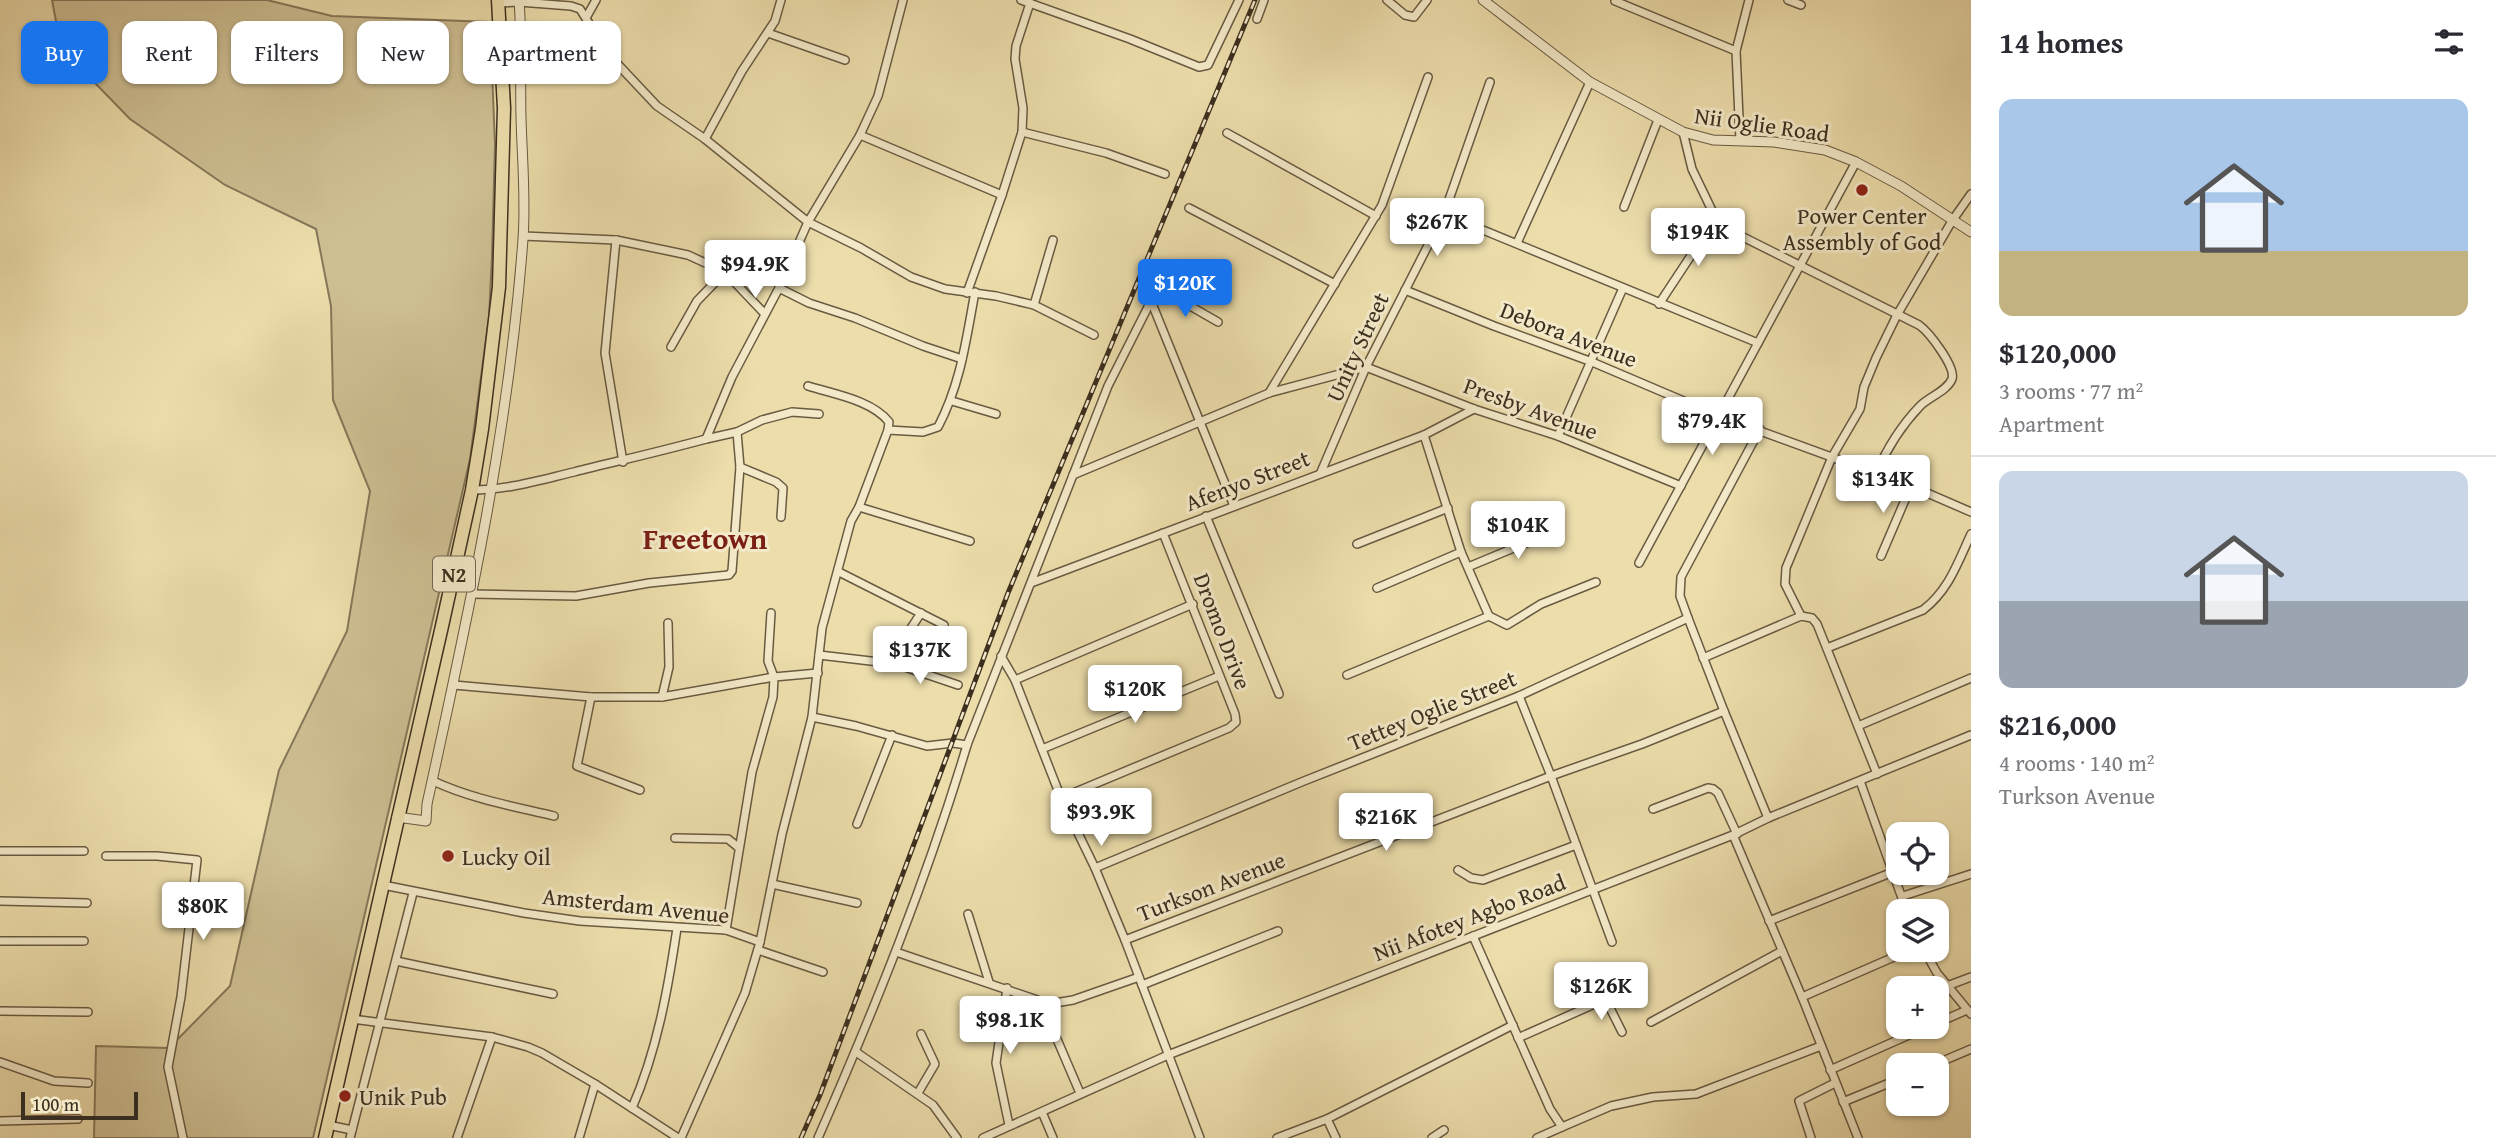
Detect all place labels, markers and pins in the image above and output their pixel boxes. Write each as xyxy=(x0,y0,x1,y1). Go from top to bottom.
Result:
marker: Power Center Assembly of God xyxy=(1854,182,1870,198)
pin: $267K xyxy=(1388,198,1486,258)
place label: Power Center Assembly of God xyxy=(1783,199,1942,258)
pin: $194K xyxy=(1649,208,1747,268)
pin: $94.9K xyxy=(698,240,812,300)
pin: $120K xyxy=(1136,260,1234,319)
pin: $79.4K xyxy=(1655,398,1769,457)
pin: $134K xyxy=(1834,456,1932,515)
pin: $104K xyxy=(1469,502,1567,561)
pin: $137K xyxy=(871,626,969,686)
pin: $120K xyxy=(1086,666,1184,725)
pin: $93.9K xyxy=(1044,788,1158,848)
pin: $216K xyxy=(1337,794,1435,853)
place label: Lucky Oil xyxy=(462,840,551,873)
marker: Lucky Oil xyxy=(440,848,456,864)
pin: $80K xyxy=(162,883,244,942)
pin: $126K xyxy=(1552,962,1650,1022)
pin: $98.1K xyxy=(953,996,1067,1056)
place label: Unik Pub xyxy=(359,1080,447,1113)
marker: Unik Pub xyxy=(337,1088,353,1104)

